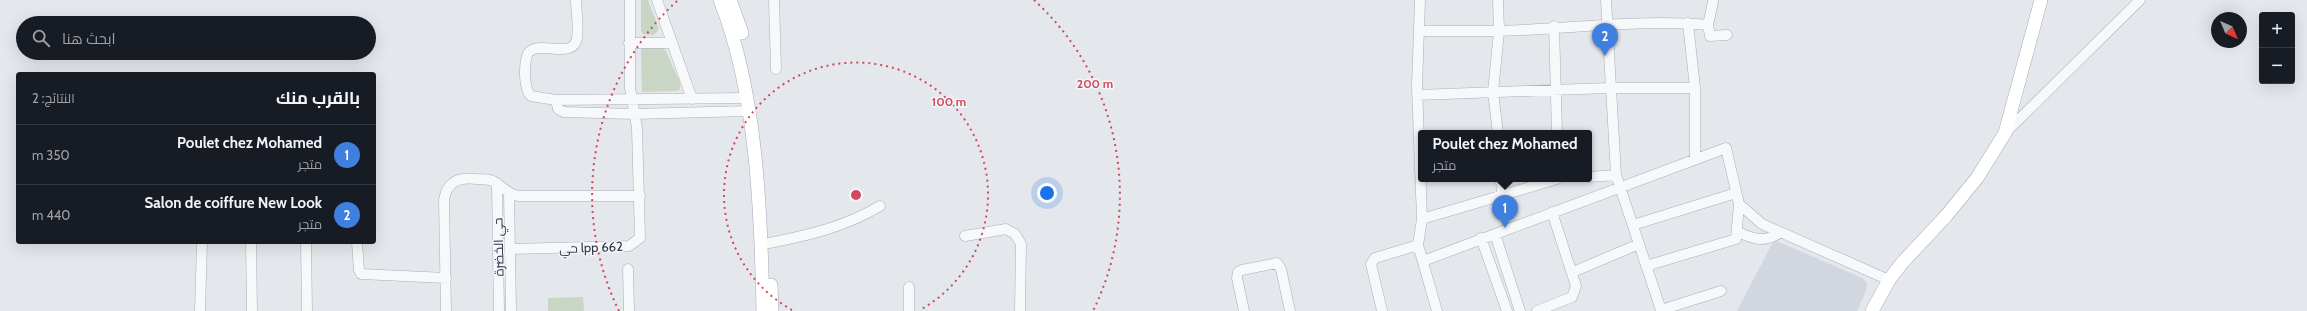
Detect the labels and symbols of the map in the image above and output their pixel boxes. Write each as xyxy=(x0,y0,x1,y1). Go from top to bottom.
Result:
north arrow xyxy=(2211,12,2247,48)
pin: 2 xyxy=(1592,23,1618,56)
text: 200 m xyxy=(1077,76,1113,91)
text: 100 m xyxy=(932,94,966,109)
your location xyxy=(1037,183,1057,203)
centre of rings xyxy=(849,188,863,202)
pin: 1 xyxy=(1492,195,1518,228)
street label: حي الخضرة xyxy=(489,217,510,276)
street label: حي lpp 662 xyxy=(559,238,623,259)

